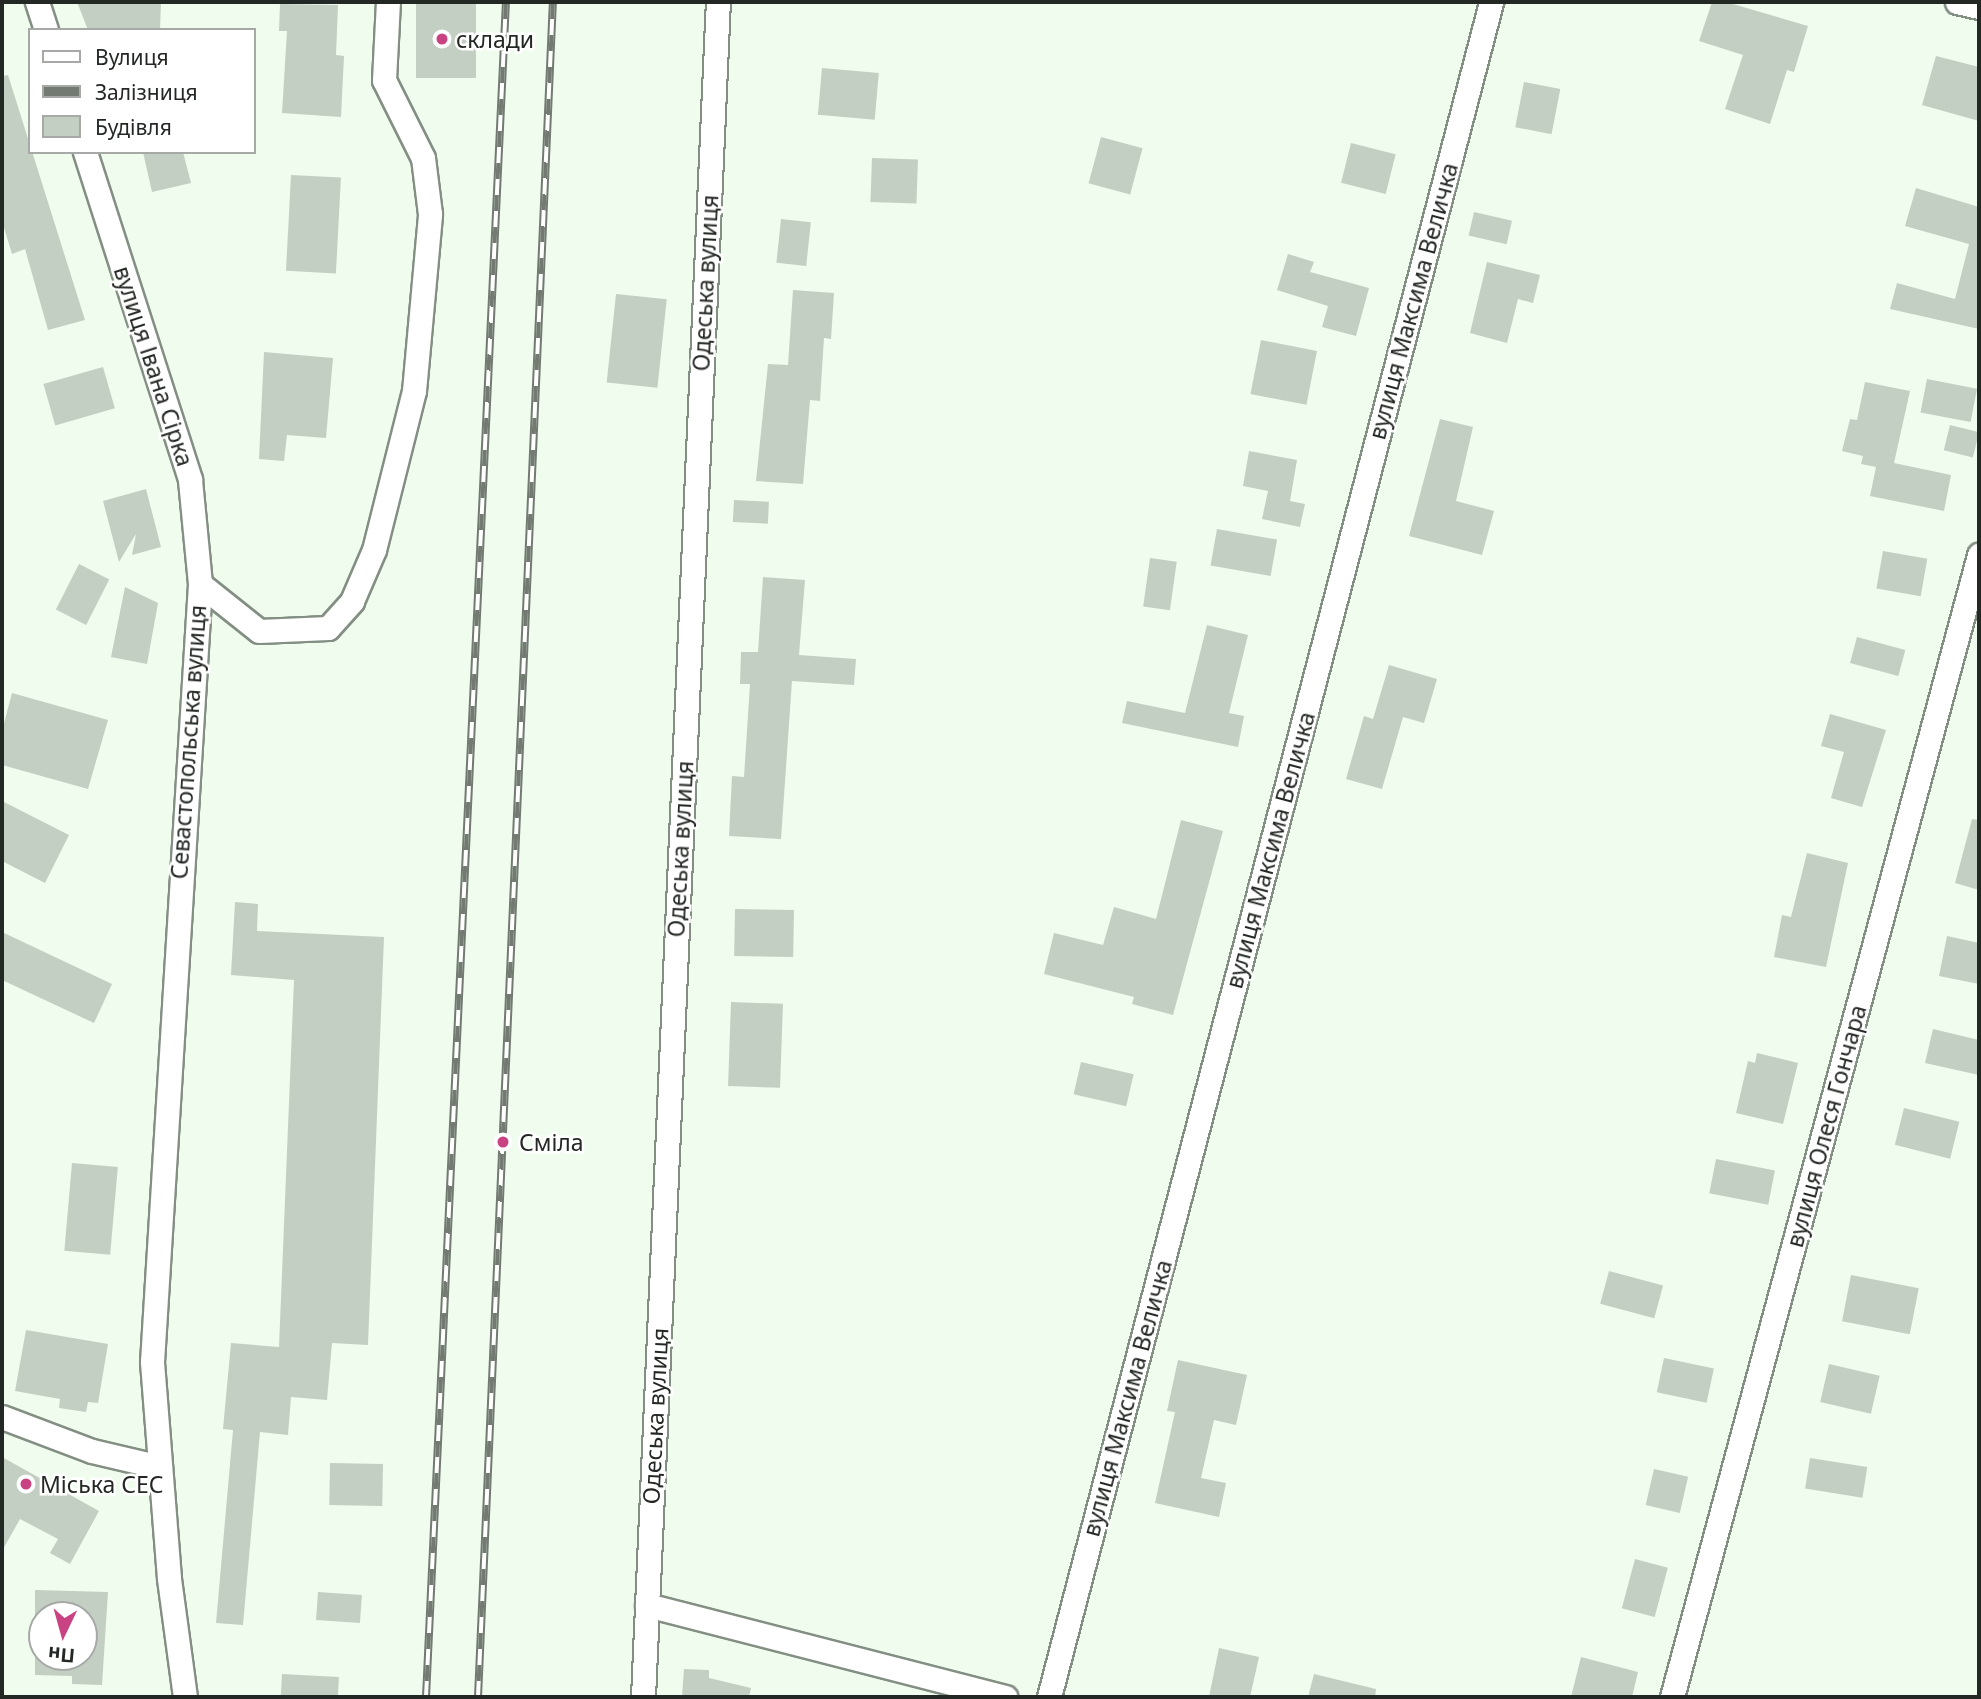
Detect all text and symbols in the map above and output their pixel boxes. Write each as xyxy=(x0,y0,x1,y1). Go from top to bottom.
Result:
place label: склади xyxy=(456,25,534,53)
legend xyxy=(28,28,256,154)
marker: склади xyxy=(434,31,450,47)
text: Вулиця xyxy=(95,43,169,71)
text: Залізниця xyxy=(95,78,198,106)
text: Будівля xyxy=(95,113,172,141)
street label: вулиця Максима Величка xyxy=(1363,160,1463,442)
street label: Одеська вулиця xyxy=(687,194,723,372)
street label: вулиця Івана Сірка xyxy=(109,262,199,470)
street label: Севастопольська вулиця xyxy=(165,604,211,880)
street label: вулиця Максима Величка xyxy=(1220,709,1320,991)
street label: Одеська вулиця xyxy=(662,760,698,938)
street label: вулиця Олеся Гончара xyxy=(1780,1002,1872,1250)
place label: Сміла xyxy=(519,1128,584,1156)
marker: Сміла xyxy=(493,1132,513,1152)
street label: вулиця Максима Величка xyxy=(1077,1257,1177,1539)
street label: Одеська вулиця xyxy=(637,1327,673,1505)
place label: Міська СЕС xyxy=(40,1470,163,1498)
marker: Міська СЕС xyxy=(18,1476,34,1492)
north arrow xyxy=(28,1601,98,1671)
text: Пн xyxy=(47,1641,76,1669)

